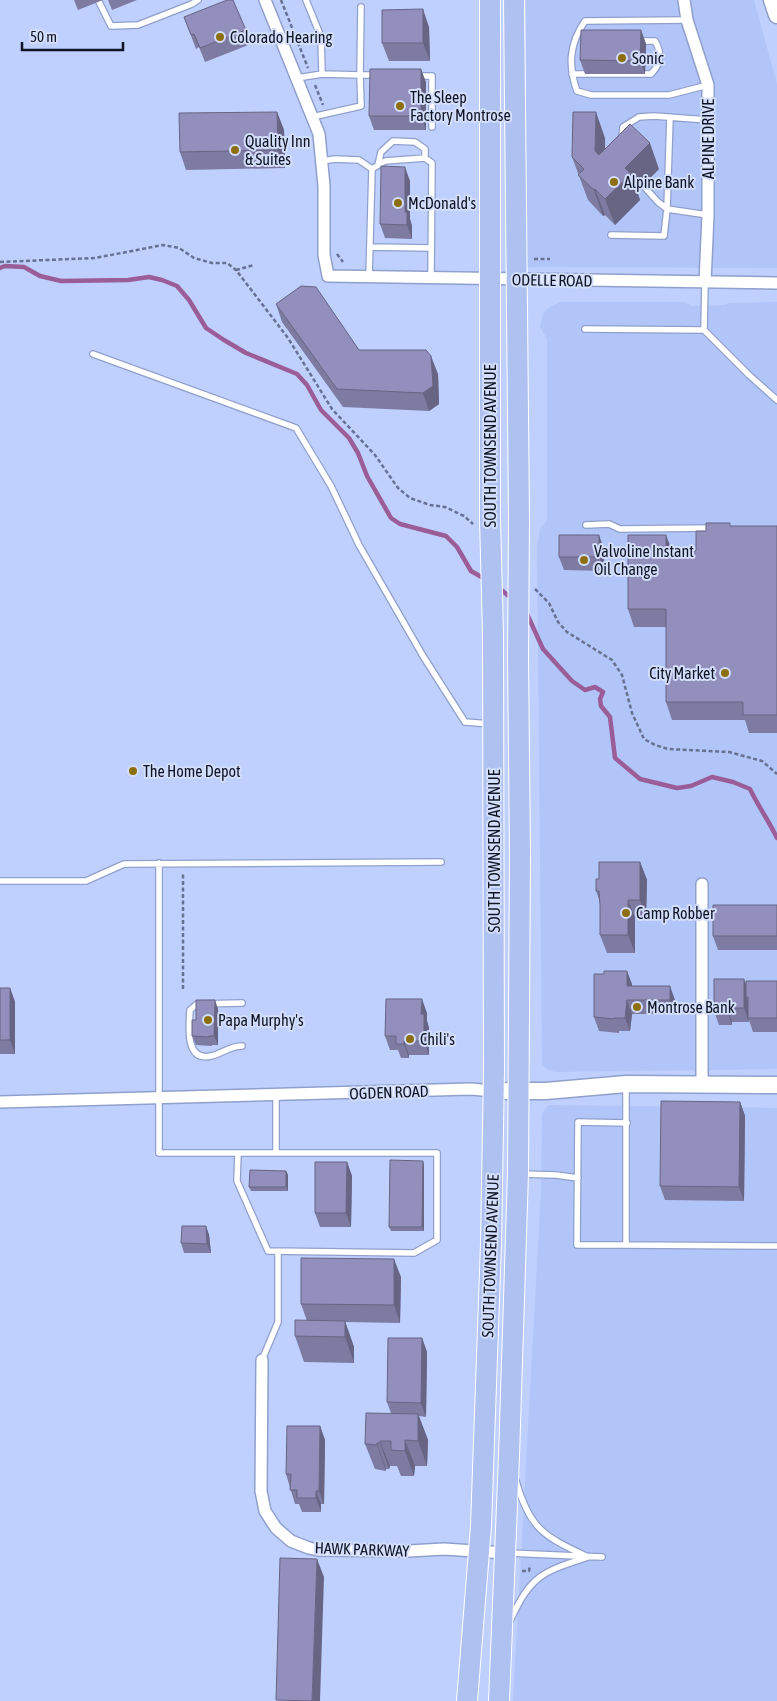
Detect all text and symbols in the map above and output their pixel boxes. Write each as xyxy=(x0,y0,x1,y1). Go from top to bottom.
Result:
scale bar xyxy=(22,20,124,52)
text: 50 m xyxy=(30,28,57,45)
place label: Colorado Hearing xyxy=(230,28,333,47)
marker: Colorado Hearing xyxy=(214,31,226,43)
place label: Sonic xyxy=(632,49,664,67)
marker: Sonic xyxy=(616,52,628,64)
place label: The Sleep Factory Montrose xyxy=(410,88,511,125)
street label: ALPINE DRIVE xyxy=(699,99,717,179)
marker: The Sleep Factory Montrose xyxy=(394,100,406,112)
place label: Quality Inn & Suites xyxy=(245,132,310,168)
marker: Quality Inn & Suites xyxy=(229,144,241,156)
place label: Alpine Bank xyxy=(624,173,694,192)
marker: Alpine Bank xyxy=(608,176,620,188)
place label: McDonald's xyxy=(408,194,477,212)
marker: McDonald's xyxy=(392,197,404,209)
street label: ODELLE ROAD xyxy=(512,270,592,290)
street label: SOUTH TOWNSEND AVENUE xyxy=(481,364,499,527)
place label: Valvoline Instant Oil Change xyxy=(594,542,694,579)
marker: Valvoline Instant Oil Change xyxy=(578,554,590,566)
place label: City Market xyxy=(649,664,715,683)
marker: City Market xyxy=(719,667,731,679)
place label: The Home Depot xyxy=(143,762,241,781)
marker: The Home Depot xyxy=(127,765,139,777)
street label: SOUTH TOWNSEND AVENUE xyxy=(485,769,503,932)
place label: Camp Robber xyxy=(636,904,715,923)
marker: Camp Robber xyxy=(620,907,632,919)
place label: Montrose Bank xyxy=(647,998,735,1016)
marker: Montrose Bank xyxy=(631,1001,643,1013)
place label: Papa Murphy's xyxy=(218,1011,304,1030)
marker: Papa Murphy's xyxy=(202,1014,214,1026)
place label: Chili's xyxy=(420,1030,455,1048)
marker: Chili's xyxy=(404,1033,416,1045)
street label: OGDEN ROAD xyxy=(349,1082,429,1102)
street label: SOUTH TOWNSEND AVENUE xyxy=(478,1174,502,1338)
street label: HAWK PARKWAY xyxy=(314,1538,411,1560)

